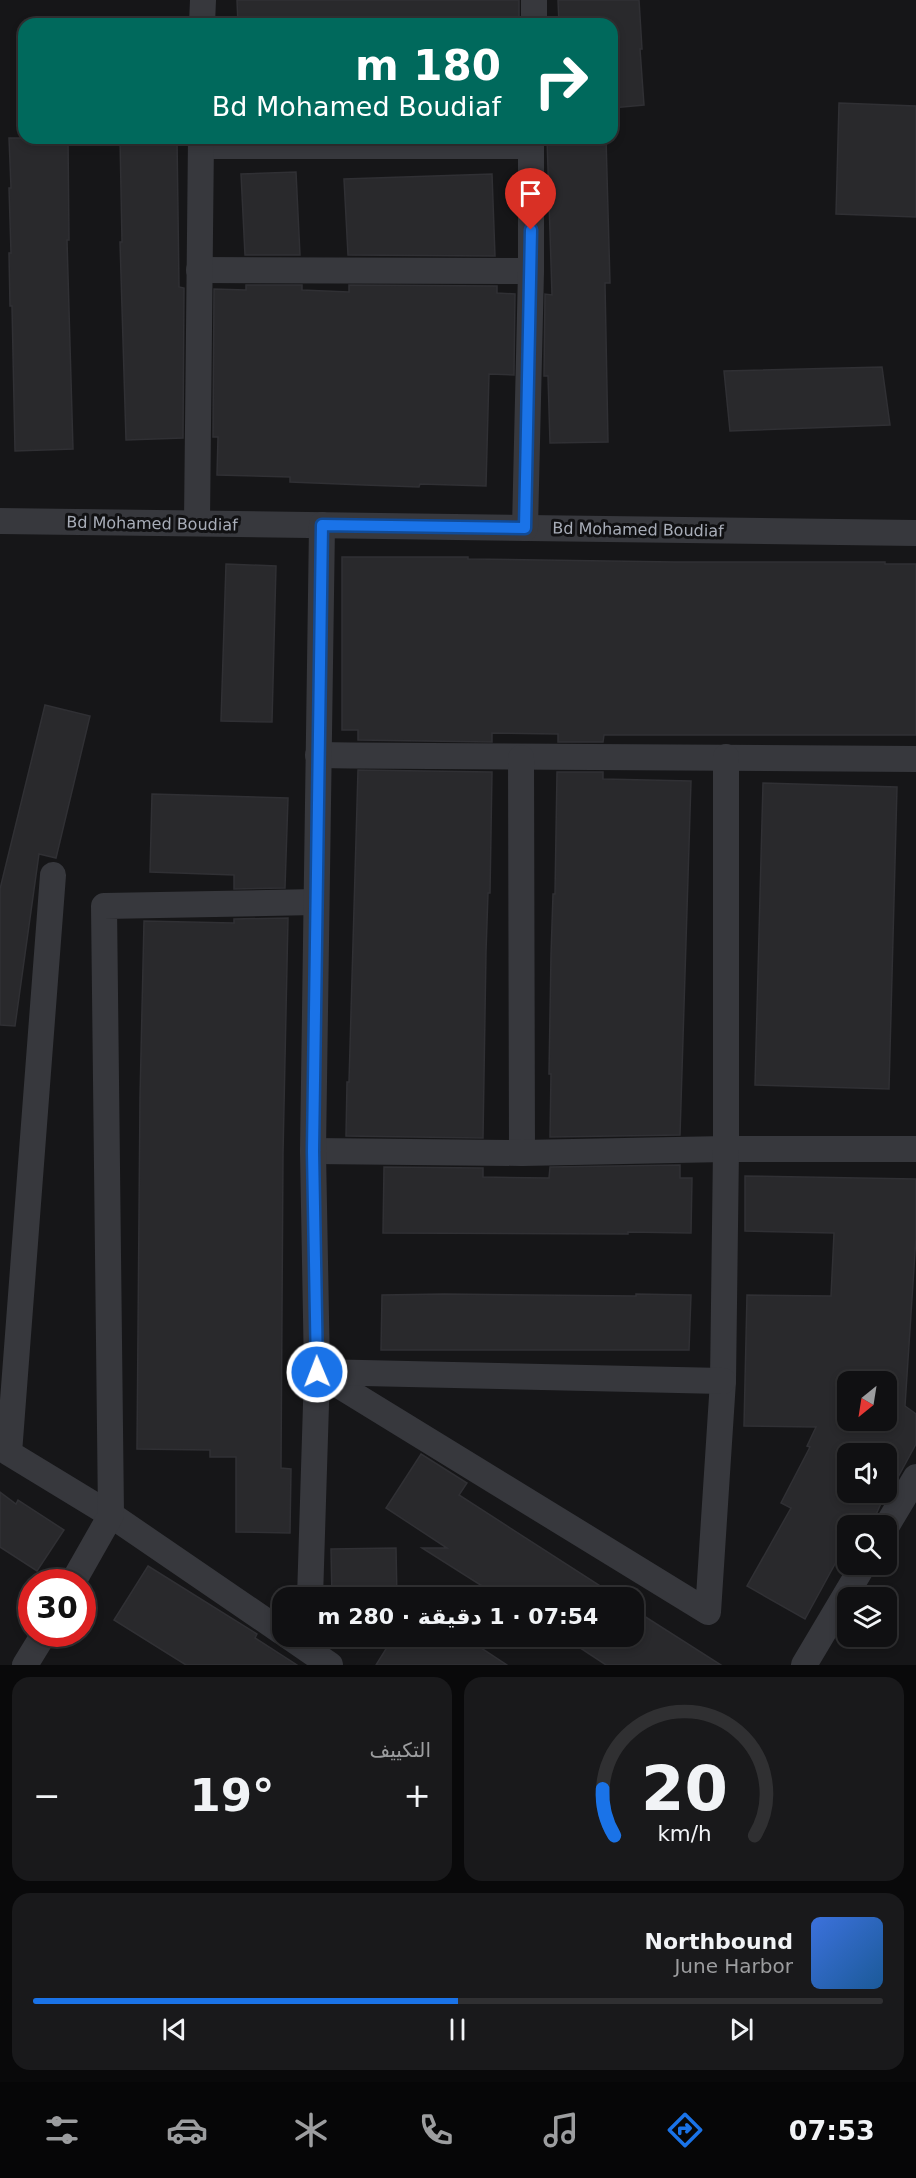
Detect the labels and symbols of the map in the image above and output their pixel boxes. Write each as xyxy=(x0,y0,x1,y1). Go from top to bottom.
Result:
pin xyxy=(505,168,556,230)
street label: Bd Mohamed Boudiaf xyxy=(66,513,238,535)
street label: Bd Mohamed Boudiaf xyxy=(552,519,724,541)
position arrow xyxy=(285,1340,349,1404)
north arrow xyxy=(837,1371,897,1431)
speed limit sign: 30 xyxy=(18,1569,96,1647)

